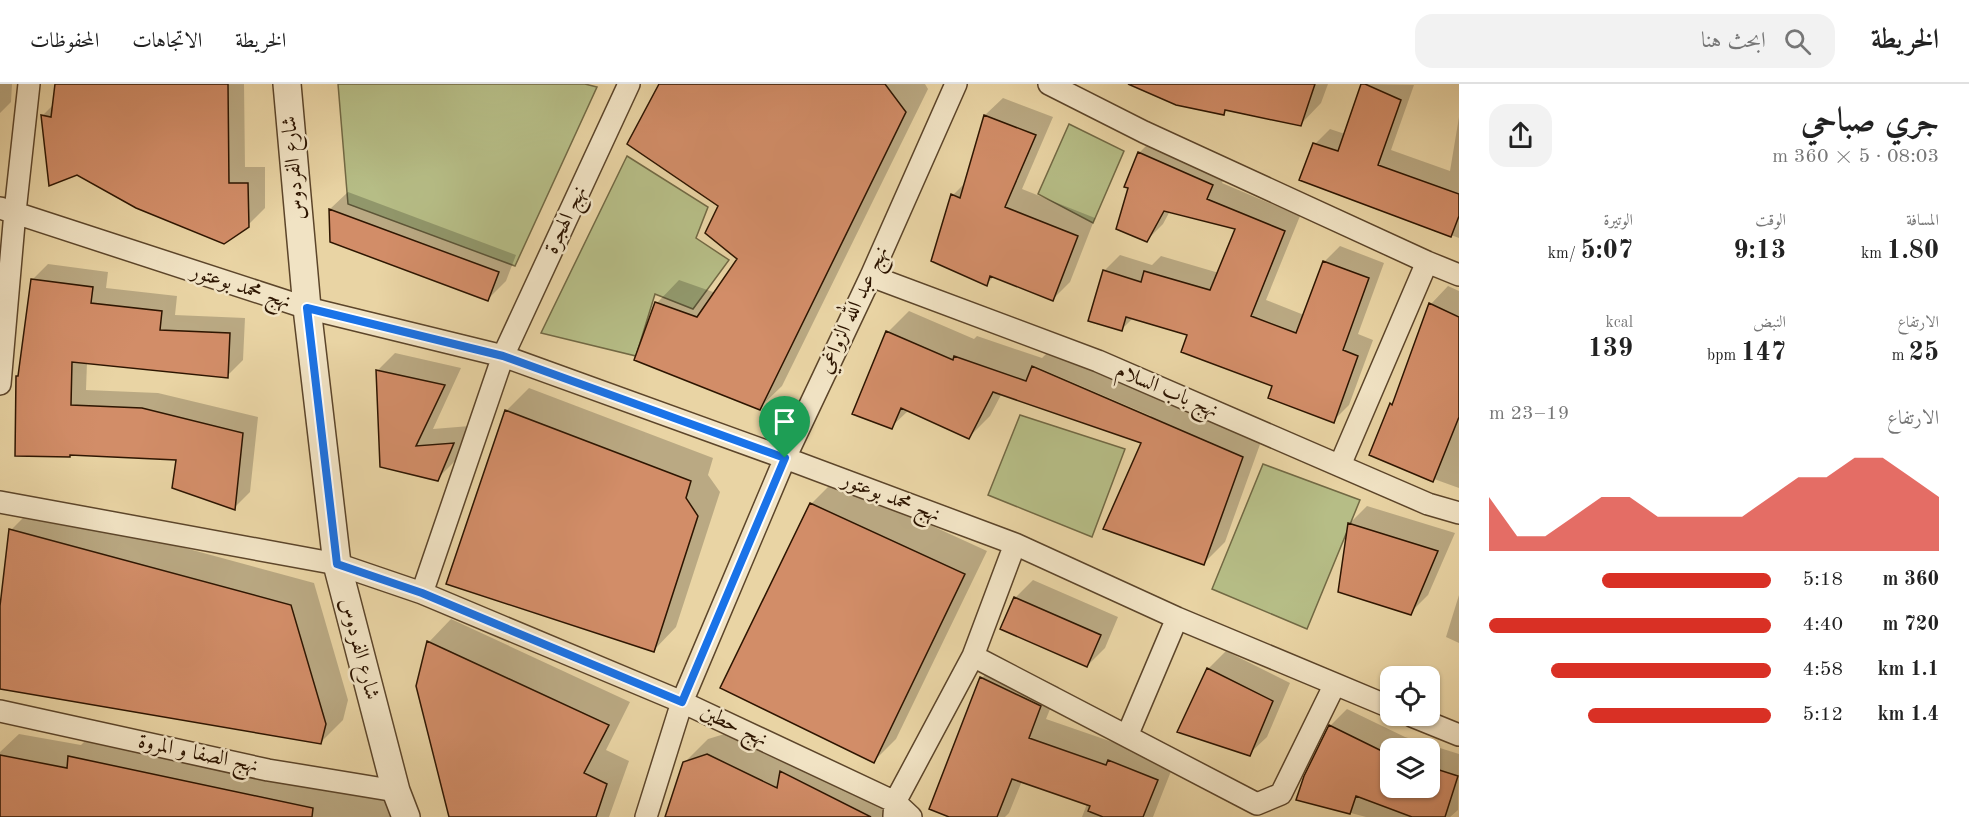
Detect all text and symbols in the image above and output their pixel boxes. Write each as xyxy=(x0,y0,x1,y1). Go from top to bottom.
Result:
search box xyxy=(1415,14,1835,68)
icon: search xyxy=(1781,25,1814,58)
text: الخريطة xyxy=(1871,27,1939,55)
text: ابحث هنا xyxy=(1701,30,1766,52)
text: المحفوظات xyxy=(30,31,99,52)
text: الاتجاهات xyxy=(132,31,202,52)
text: الخريطة xyxy=(235,31,286,52)
button: share xyxy=(1489,104,1552,167)
text: جري صباحي xyxy=(1801,106,1939,139)
street label: شارع الفردوس xyxy=(279,115,315,221)
text: 08:03 · 5 × 360 m xyxy=(1772,147,1939,167)
street label: نهج الهجرة xyxy=(541,183,597,260)
text: الوتيرة xyxy=(1603,213,1633,229)
text: الوقت xyxy=(1755,213,1786,229)
text: المسافة xyxy=(1906,213,1939,229)
text: 5:07 xyxy=(1580,238,1633,264)
text: 9:13 xyxy=(1733,238,1786,264)
text: 1.80 xyxy=(1886,238,1939,264)
street label: نهج عبد الله الزواغي xyxy=(808,240,899,380)
text: /km xyxy=(1548,246,1580,262)
text: km xyxy=(1861,246,1886,262)
street label: نهج محمد بوعتور xyxy=(184,260,293,320)
text: kcal xyxy=(1605,315,1633,331)
text: النبض xyxy=(1753,315,1786,331)
text: الارتفاع xyxy=(1897,315,1939,331)
text: 139 xyxy=(1588,336,1633,362)
text: 147 xyxy=(1741,340,1786,366)
text: 25 xyxy=(1909,340,1939,366)
text: bpm xyxy=(1707,348,1741,364)
text: m xyxy=(1892,348,1909,364)
street label: نهج باب السلام xyxy=(1110,360,1221,428)
pin xyxy=(759,396,810,458)
text: 19–23 m xyxy=(1489,404,1569,424)
icon: arrive xyxy=(768,405,801,438)
text: الارتفاع xyxy=(1887,409,1939,429)
street label: نهج محمد بوعتور xyxy=(835,469,943,533)
text: 5:18 xyxy=(1803,570,1843,590)
text: 360 m xyxy=(1883,570,1939,590)
street label: شارع الفردوس xyxy=(330,596,383,704)
text: 4:40 xyxy=(1803,615,1843,635)
text: 720 m xyxy=(1883,615,1939,635)
text: 4:58 xyxy=(1803,660,1843,680)
text: 1.1 km xyxy=(1877,660,1939,680)
map controls xyxy=(1380,666,1440,798)
button: locate xyxy=(1380,666,1440,726)
street label: نهج حطين xyxy=(694,701,771,757)
text: 5:12 xyxy=(1803,705,1843,725)
text: 1.4 km xyxy=(1877,705,1939,725)
street label: نهج الصفا و المروة xyxy=(135,731,260,784)
button: layers xyxy=(1380,738,1440,798)

